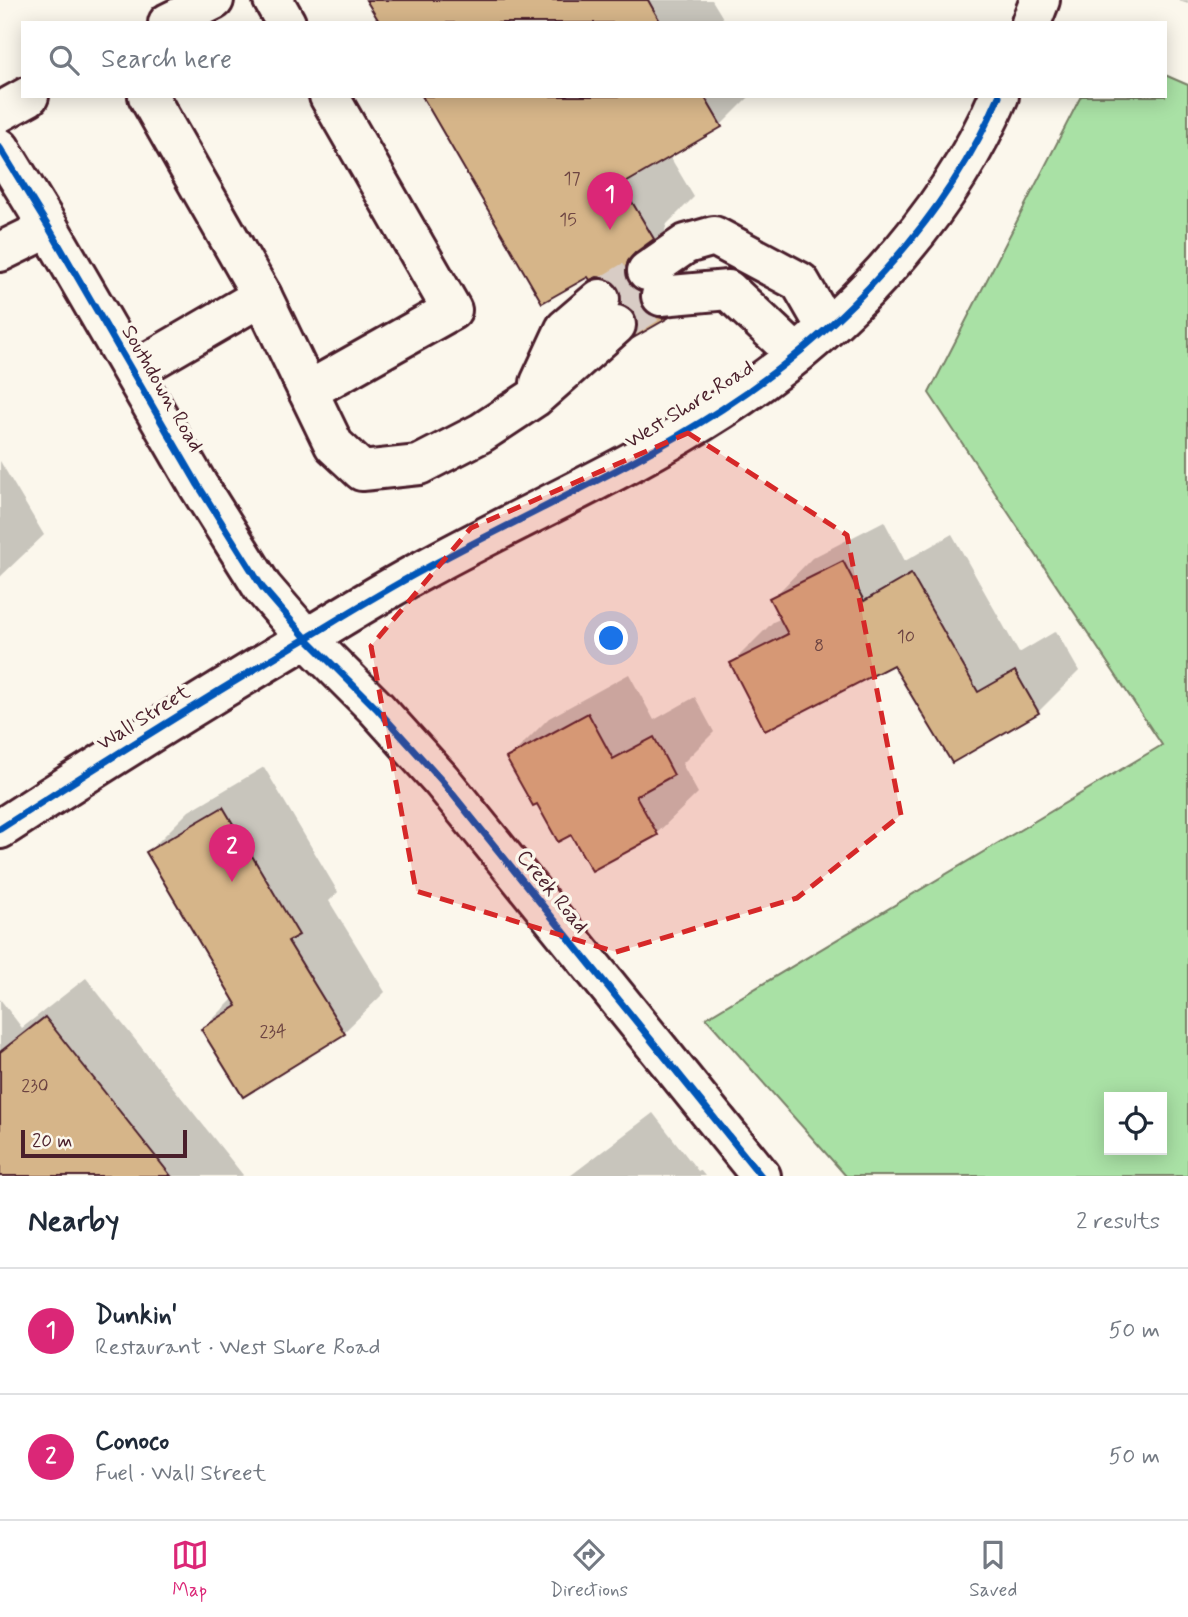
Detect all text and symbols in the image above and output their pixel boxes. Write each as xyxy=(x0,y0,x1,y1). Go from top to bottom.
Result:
search box xyxy=(21,21,1167,98)
icon: search xyxy=(45,41,83,79)
text: Search here xyxy=(101,43,232,77)
house number: 17 xyxy=(563,167,581,191)
pin: 1 xyxy=(587,172,633,230)
house number: 15 xyxy=(559,208,577,232)
street label: Southdown Road xyxy=(114,320,210,457)
street label: West Shore Road xyxy=(620,354,759,456)
your location xyxy=(594,621,628,655)
house number: 10 xyxy=(897,625,915,649)
house number: 8 xyxy=(814,634,824,658)
street label: Wall Street xyxy=(92,678,196,758)
pin: 2 xyxy=(209,824,255,882)
street label: Creek Road xyxy=(510,844,595,939)
house number: 234 xyxy=(259,1020,287,1044)
house number: 230 xyxy=(21,1074,49,1098)
map controls xyxy=(1104,1092,1167,1155)
button: locate xyxy=(1104,1092,1167,1155)
scale bar xyxy=(21,1127,187,1159)
text: 20 m xyxy=(32,1129,72,1154)
text: Nearby xyxy=(28,1202,119,1241)
text: 2 results xyxy=(1076,1207,1160,1237)
text: Dunkin' xyxy=(95,1299,178,1333)
text: 1 xyxy=(46,1316,56,1346)
text: 50 m xyxy=(1109,1316,1160,1346)
text: Restaurant · West Shore Road xyxy=(95,1333,381,1363)
text: Conoco xyxy=(95,1425,169,1459)
text: 2 xyxy=(45,1442,57,1472)
text: 50 m xyxy=(1109,1442,1160,1472)
text: Fuel · Wall Street xyxy=(95,1459,266,1489)
tab: Map xyxy=(171,1536,209,1603)
tab: Directions xyxy=(550,1536,628,1603)
tab: Saved xyxy=(969,1536,1017,1603)

